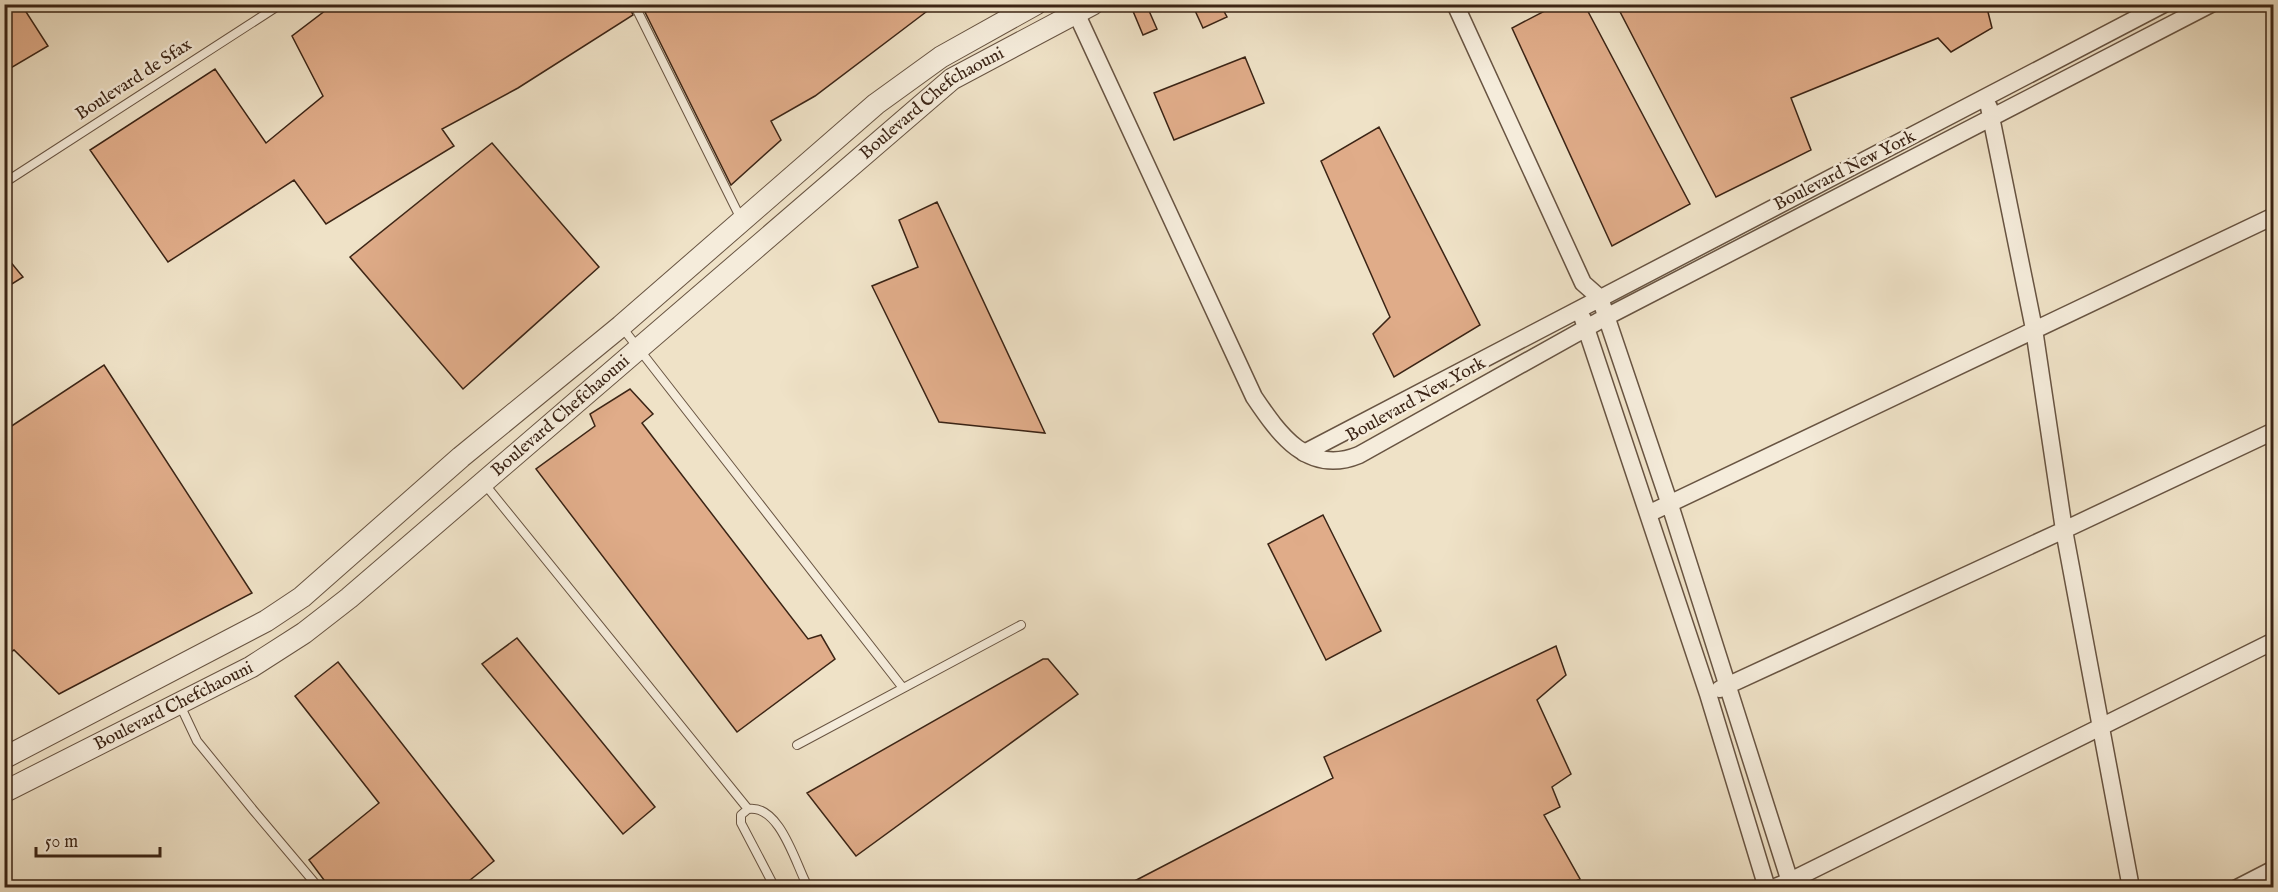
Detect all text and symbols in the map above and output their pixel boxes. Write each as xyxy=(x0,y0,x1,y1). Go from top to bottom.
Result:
street label: Boulevard de Sfax xyxy=(72,34,197,126)
street label: Boulevard Chefchaouni xyxy=(855,42,1008,165)
street label: Boulevard New York xyxy=(1770,125,1920,217)
street label: Boulevard Chefchaouni xyxy=(487,350,635,482)
street label: Boulevard New York xyxy=(1342,352,1490,448)
street label: Boulevard Chefchaouni xyxy=(90,656,257,756)
scale bar xyxy=(36,820,160,858)
text: 50 m xyxy=(45,831,78,854)

